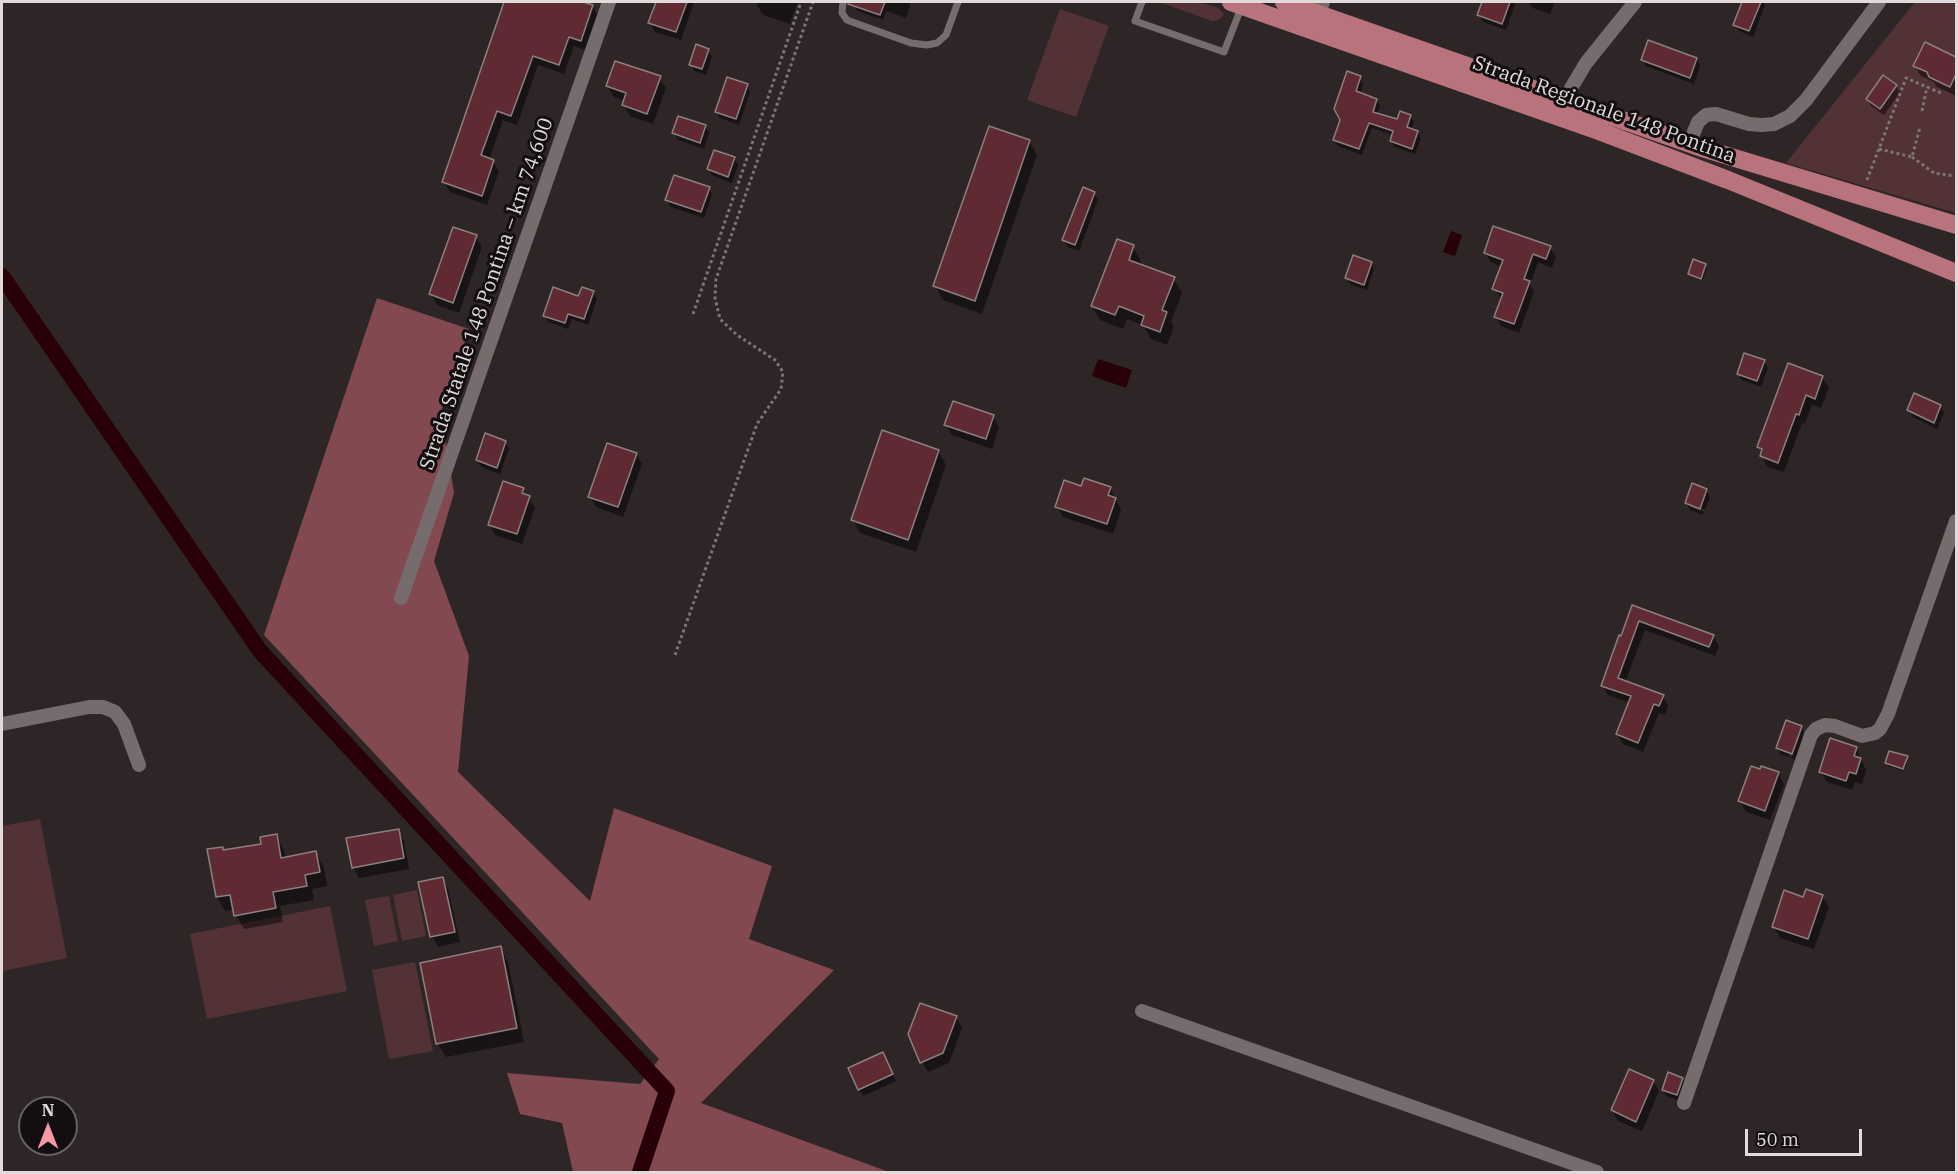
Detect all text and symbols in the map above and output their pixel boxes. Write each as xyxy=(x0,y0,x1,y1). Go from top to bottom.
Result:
street label: Strada Regionale 148 Pontina xyxy=(1469,51,1739,169)
street label: Strada Statale 148 Pontina – km 74,600 xyxy=(415,115,559,473)
north arrow xyxy=(18,1096,78,1156)
text: N xyxy=(42,1100,54,1120)
scale bar xyxy=(1748,1117,1865,1155)
text: 50 m xyxy=(1756,1128,1799,1151)

